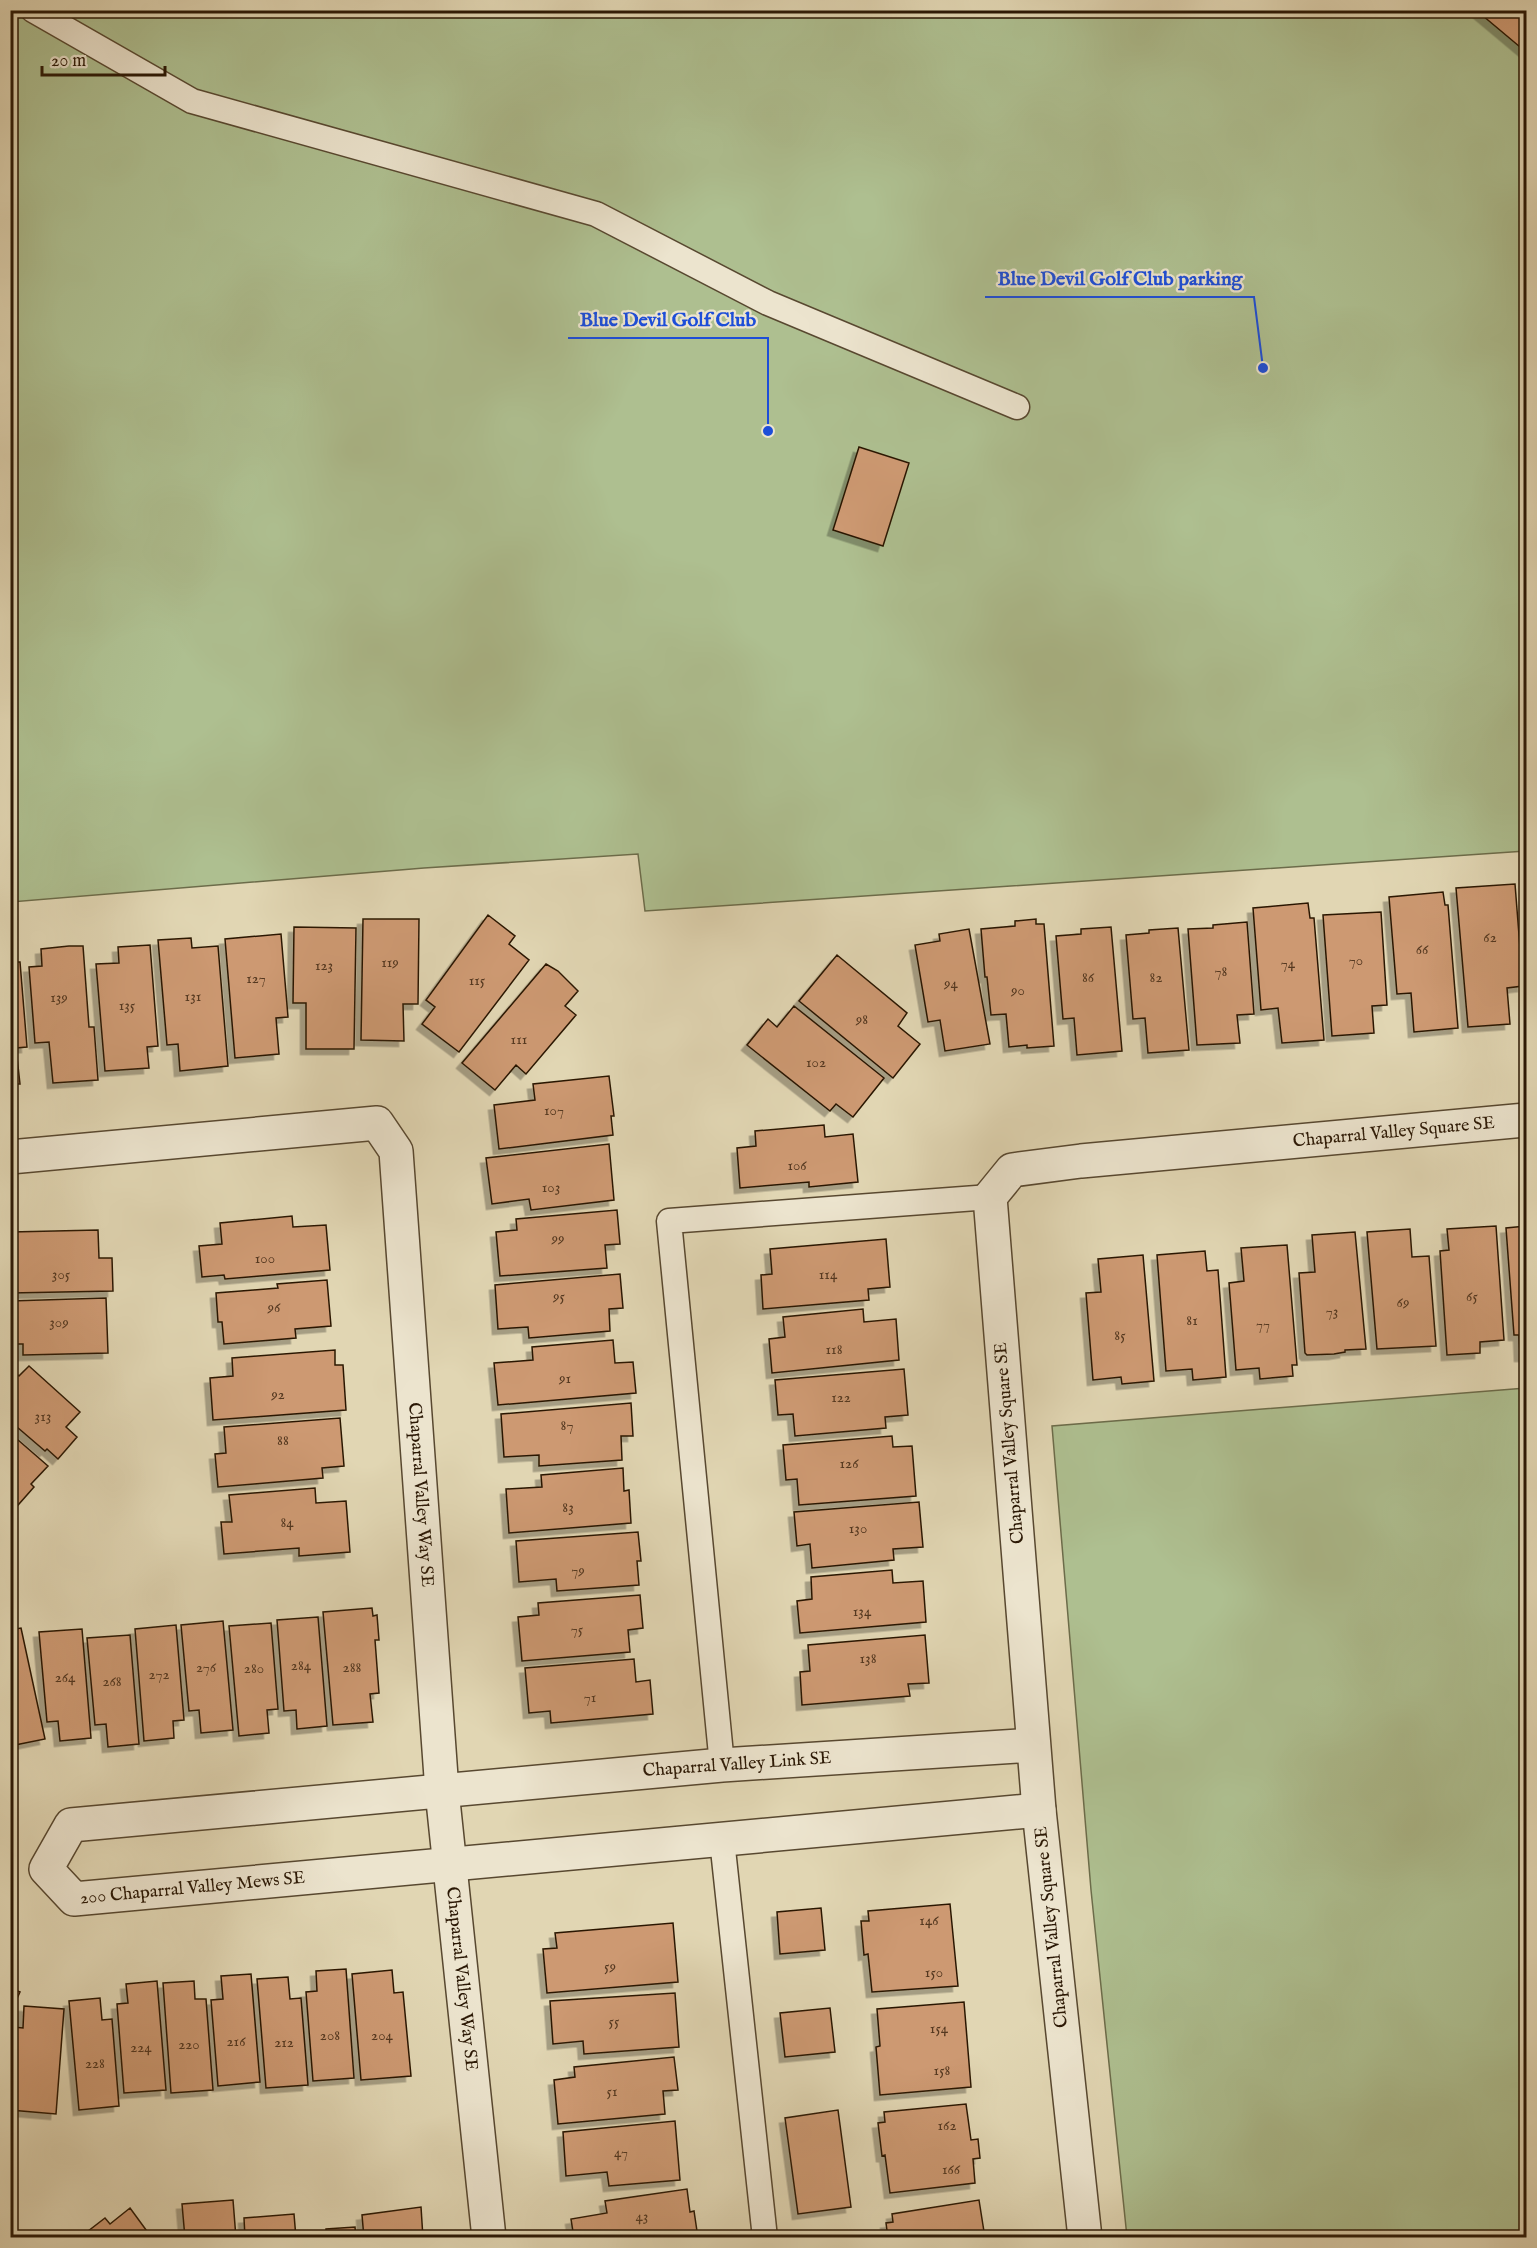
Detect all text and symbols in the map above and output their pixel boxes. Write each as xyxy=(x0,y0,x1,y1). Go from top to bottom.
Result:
scale bar xyxy=(42,39,165,77)
text: 20 m xyxy=(51,50,86,73)
callout: Blue Devil Golf Club parking xyxy=(985,259,1254,297)
text: Blue Devil Golf Club parking xyxy=(998,267,1244,292)
callout: Blue Devil Golf Club xyxy=(568,300,768,338)
text: Blue Devil Golf Club xyxy=(580,308,756,333)
house number: 62 xyxy=(1483,928,1497,947)
house number: 66 xyxy=(1416,940,1429,959)
house number: 70 xyxy=(1349,951,1363,970)
house number: 119 xyxy=(381,953,399,972)
house number: 74 xyxy=(1281,954,1296,973)
house number: 123 xyxy=(315,956,333,975)
house number: 78 xyxy=(1215,962,1228,981)
house number: 86 xyxy=(1082,968,1095,987)
house number: 82 xyxy=(1150,968,1162,987)
house number: 127 xyxy=(246,969,266,988)
house number: 115 xyxy=(469,971,486,990)
house number: 94 xyxy=(943,974,959,993)
house number: 90 xyxy=(1010,981,1025,1000)
house number: 131 xyxy=(185,987,201,1006)
house number: 139 xyxy=(50,988,68,1007)
house number: 135 xyxy=(119,996,136,1015)
house number: 98 xyxy=(855,1010,868,1029)
house number: 111 xyxy=(511,1030,527,1049)
house number: 102 xyxy=(806,1053,826,1072)
house number: 107 xyxy=(544,1101,564,1120)
street label: Chaparral Valley Square SE xyxy=(1292,1111,1496,1153)
house number: 106 xyxy=(787,1156,807,1175)
house number: 103 xyxy=(542,1178,560,1197)
house number: 99 xyxy=(550,1229,565,1248)
house number: 100 xyxy=(255,1249,275,1268)
house number: 305 xyxy=(52,1265,71,1284)
house number: 114 xyxy=(819,1265,838,1284)
house number: 95 xyxy=(552,1287,566,1306)
house number: 65 xyxy=(1466,1287,1478,1306)
house number: 69 xyxy=(1397,1293,1409,1312)
house number: 96 xyxy=(267,1298,281,1317)
house number: 73 xyxy=(1326,1302,1338,1321)
house number: 81 xyxy=(1186,1311,1198,1330)
house number: 309 xyxy=(49,1313,69,1332)
house number: 77 xyxy=(1256,1315,1270,1334)
house number: 85 xyxy=(1114,1326,1126,1345)
house number: 118 xyxy=(825,1340,843,1359)
street label: Chaparral Valley Square SE xyxy=(990,1341,1030,1545)
house number: 91 xyxy=(558,1369,571,1388)
house number: 92 xyxy=(270,1385,285,1404)
house number: 122 xyxy=(831,1388,851,1407)
street label: Chaparral Valley Way SE xyxy=(403,1402,439,1588)
house number: 313 xyxy=(35,1407,51,1426)
house number: 87 xyxy=(561,1416,573,1435)
house number: 88 xyxy=(277,1431,289,1450)
house number: 126 xyxy=(840,1454,859,1473)
house number: 83 xyxy=(562,1498,574,1517)
house number: 84 xyxy=(280,1513,294,1532)
house number: 130 xyxy=(849,1519,867,1538)
house number: 79 xyxy=(571,1561,585,1580)
house number: 134 xyxy=(853,1602,872,1621)
house number: 75 xyxy=(571,1620,584,1639)
house number: 138 xyxy=(859,1649,877,1668)
house number: 284 xyxy=(291,1656,312,1675)
house number: 276 xyxy=(196,1658,217,1677)
house number: 288 xyxy=(343,1658,362,1677)
house number: 280 xyxy=(244,1659,264,1678)
house number: 272 xyxy=(149,1665,169,1684)
house number: 264 xyxy=(55,1668,76,1687)
house number: 268 xyxy=(102,1672,122,1691)
house number: 71 xyxy=(584,1688,596,1707)
street label: Chaparral Valley Link SE xyxy=(642,1747,832,1783)
street label: Chaparral Valley Square SE xyxy=(1030,1825,1074,2029)
street label: 200 Chaparral Valley Mews SE xyxy=(79,1866,306,1910)
street label: Chaparral Valley Way SE xyxy=(441,1886,483,2072)
house number: 146 xyxy=(919,1911,939,1930)
house number: 59 xyxy=(604,1957,616,1976)
house number: 150 xyxy=(925,1963,943,1982)
house number: 55 xyxy=(609,2012,620,2031)
house number: 154 xyxy=(930,2019,949,2038)
house number: 208 xyxy=(320,2026,340,2045)
house number: 204 xyxy=(371,2026,394,2045)
house number: 216 xyxy=(227,2032,246,2051)
house number: 212 xyxy=(274,2033,294,2052)
house number: 220 xyxy=(178,2035,200,2054)
house number: 224 xyxy=(130,2038,152,2057)
house number: 228 xyxy=(85,2054,105,2073)
house number: 158 xyxy=(934,2061,951,2080)
house number: 51 xyxy=(606,2082,618,2101)
house number: 162 xyxy=(938,2116,956,2135)
house number: 47 xyxy=(614,2143,628,2162)
house number: 166 xyxy=(942,2160,961,2179)
house number: 43 xyxy=(636,2207,648,2226)

